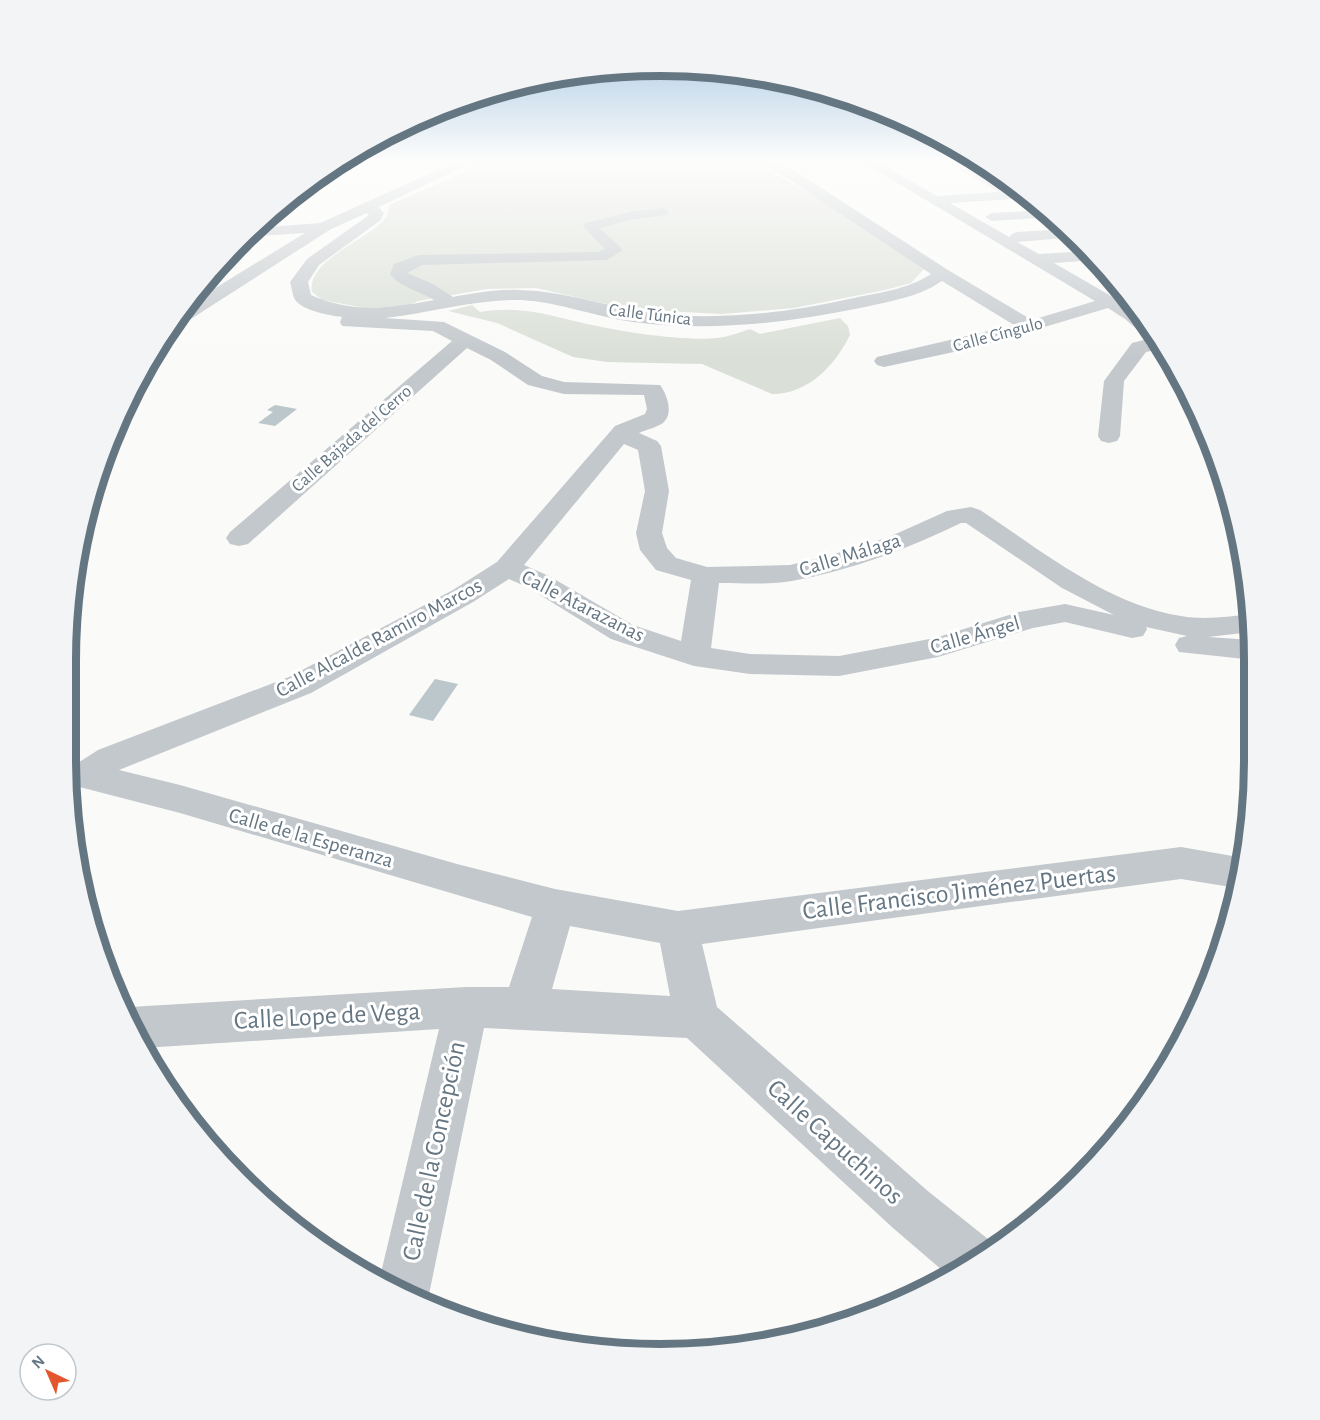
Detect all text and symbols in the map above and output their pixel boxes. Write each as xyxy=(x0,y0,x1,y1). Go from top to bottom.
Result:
street label: Calle Túnica xyxy=(608,301,692,329)
street label: Calle Cíngulo xyxy=(951,314,1045,356)
street label: Calle Bajada del Cerro xyxy=(289,382,415,496)
street label: Calle Málaga xyxy=(797,530,903,580)
street label: Calle Atarazanas xyxy=(518,566,648,646)
street label: Calle Alcalde Ramiro Marcos xyxy=(272,575,486,701)
street label: Calle Ángel xyxy=(927,610,1022,658)
street label: Calle de la Esperanza xyxy=(226,804,396,872)
street label: Calle Francisco Jiménez Puertas xyxy=(801,860,1117,924)
street label: Calle Lope de Vega xyxy=(233,998,421,1034)
street label: Calle de la Concepción xyxy=(398,1039,470,1263)
street label: Calle Capuchinos xyxy=(762,1075,908,1209)
north arrow xyxy=(18,1342,78,1402)
text: N xyxy=(29,1352,48,1372)

